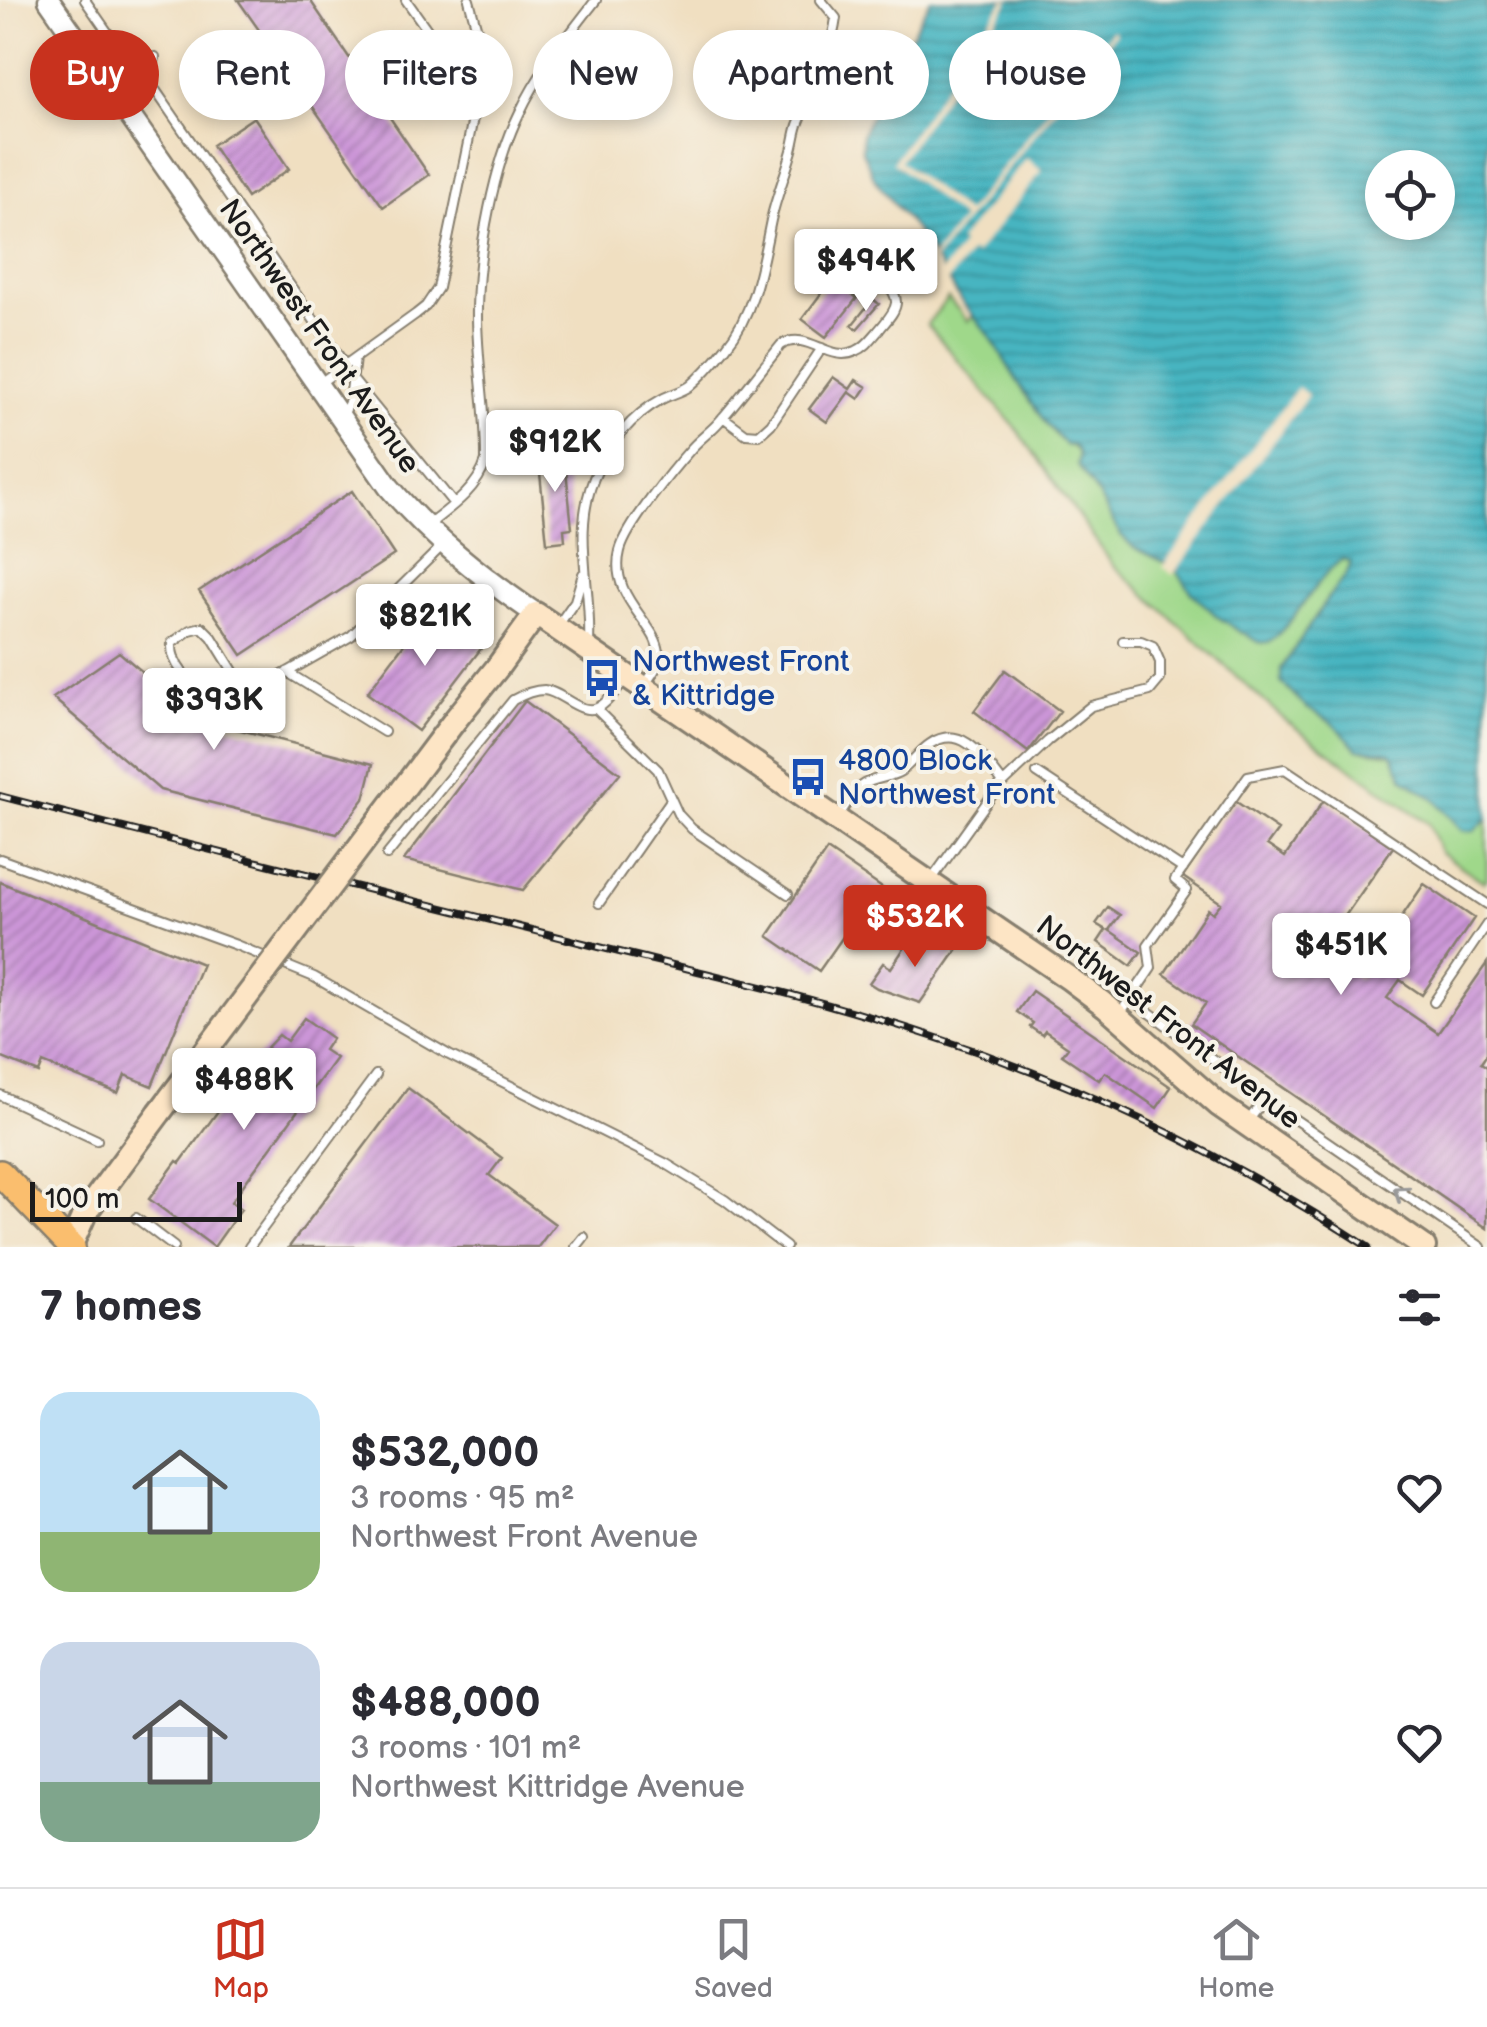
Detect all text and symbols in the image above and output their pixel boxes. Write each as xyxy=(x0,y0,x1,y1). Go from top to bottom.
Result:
chip: Buy xyxy=(30,30,159,120)
chip: Rent xyxy=(179,30,325,120)
chip: Filters xyxy=(345,30,513,120)
chip: New xyxy=(533,30,673,120)
chip: Apartment xyxy=(693,30,929,120)
chip: House xyxy=(949,30,1121,120)
map controls xyxy=(1365,150,1455,240)
button: locate xyxy=(1365,150,1455,240)
street label: Northwest Front Avenue xyxy=(211,193,427,481)
pin: $494K xyxy=(796,229,936,314)
text: $494K xyxy=(816,242,916,281)
pin: $912K xyxy=(485,410,625,495)
text: $912K xyxy=(508,423,602,462)
pin: $821K xyxy=(355,584,495,669)
text: $821K xyxy=(378,597,472,636)
place label: Northwest Front & Kittridge xyxy=(632,644,849,714)
bus stop icon: Northwest Front & Kittridge xyxy=(581,657,623,699)
pin: $393K xyxy=(144,668,284,753)
text: $393K xyxy=(165,681,263,720)
place label: 4800 Block Northwest Front xyxy=(838,743,1055,813)
bus stop icon: 4800 Block Northwest Front xyxy=(787,756,829,798)
pin: $532K xyxy=(845,885,985,970)
text: $532K xyxy=(865,898,965,937)
street label: Northwest Front Avenue xyxy=(1029,908,1308,1137)
pin: $451K xyxy=(1271,913,1411,998)
text: $451K xyxy=(1294,926,1388,965)
pin: $488K xyxy=(174,1048,314,1133)
text: $488K xyxy=(194,1061,294,1100)
scale bar xyxy=(30,1177,242,1222)
text: 100 m xyxy=(45,1183,119,1216)
one-way arrow xyxy=(1393,1186,1412,1204)
icon: filters xyxy=(1392,1280,1447,1335)
text: 7 homes xyxy=(40,1282,202,1333)
text: $532,000 xyxy=(350,1428,539,1479)
icon: home xyxy=(120,1432,240,1552)
icon: heart xyxy=(1392,1465,1447,1520)
text: 3 rooms · 95 m² xyxy=(350,1479,575,1518)
text: Northwest Front Avenue xyxy=(350,1518,698,1557)
text: $488,000 xyxy=(350,1678,541,1729)
icon: home xyxy=(120,1682,240,1802)
icon: heart xyxy=(1392,1715,1447,1770)
text: 3 rooms · 101 m² xyxy=(350,1729,581,1768)
text: Northwest Kittridge Avenue xyxy=(350,1768,745,1807)
tab: Map xyxy=(213,1912,269,2005)
tab: Saved xyxy=(694,1912,773,2005)
tab: Home xyxy=(1198,1912,1274,2005)

